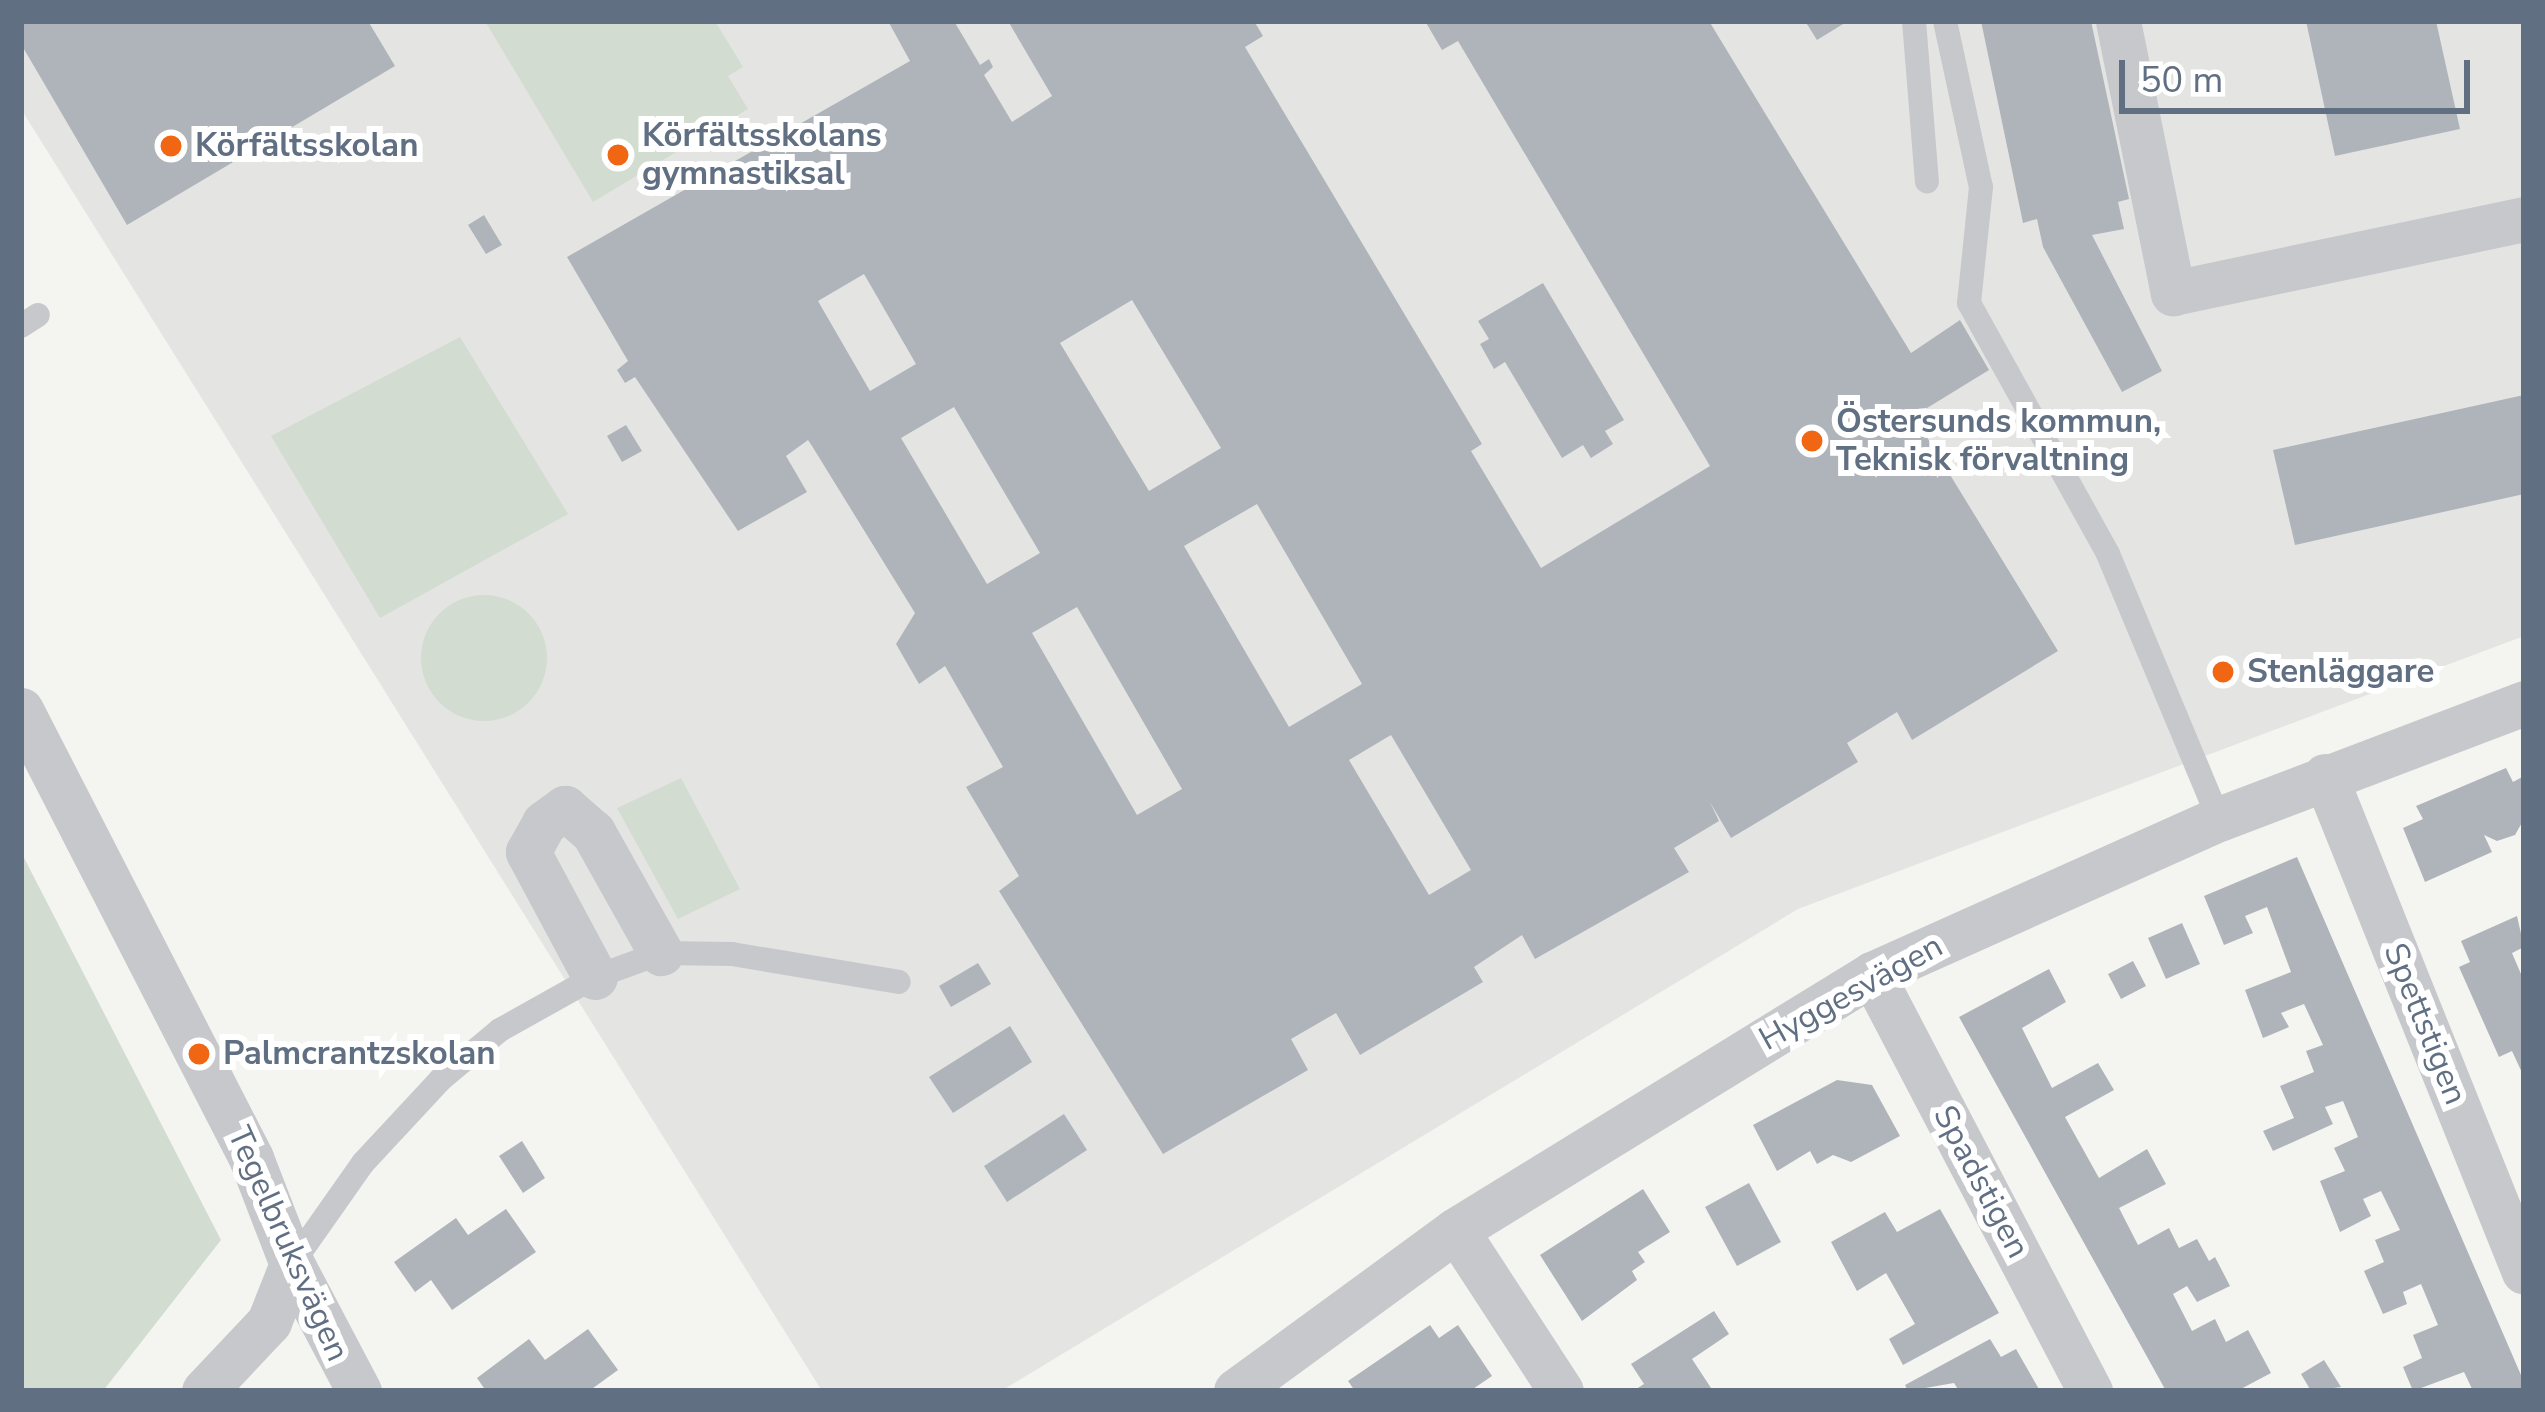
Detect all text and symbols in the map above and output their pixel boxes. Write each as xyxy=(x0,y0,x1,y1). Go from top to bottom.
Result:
scale bar xyxy=(2125,36,2476,110)
text: 50 m xyxy=(2140,56,2223,105)
place label: Körfältsskolans gymnastiksal xyxy=(642,116,882,194)
place label: Körfältsskolan xyxy=(195,126,418,166)
marker: Körfältsskolan xyxy=(158,133,184,159)
marker: Körfältsskolans gymnastiksal xyxy=(605,142,631,168)
place label: Östersunds kommun, Teknisk förvaltning xyxy=(1836,402,2161,480)
marker: Östersunds kommun, Teknisk förvaltning xyxy=(1799,428,1825,454)
place label: Stenläggare xyxy=(2247,652,2434,692)
marker: Stenläggare xyxy=(2210,659,2236,685)
street label: Hyggesvägen xyxy=(1752,926,1950,1060)
street label: Spettstigen xyxy=(2375,938,2475,1110)
place label: Palmcrantzskolan xyxy=(223,1034,496,1074)
marker: Palmcrantzskolan xyxy=(186,1041,212,1067)
street label: Spadstigen xyxy=(1924,1099,2038,1265)
street label: Tegelbruksvägen xyxy=(219,1121,357,1367)

